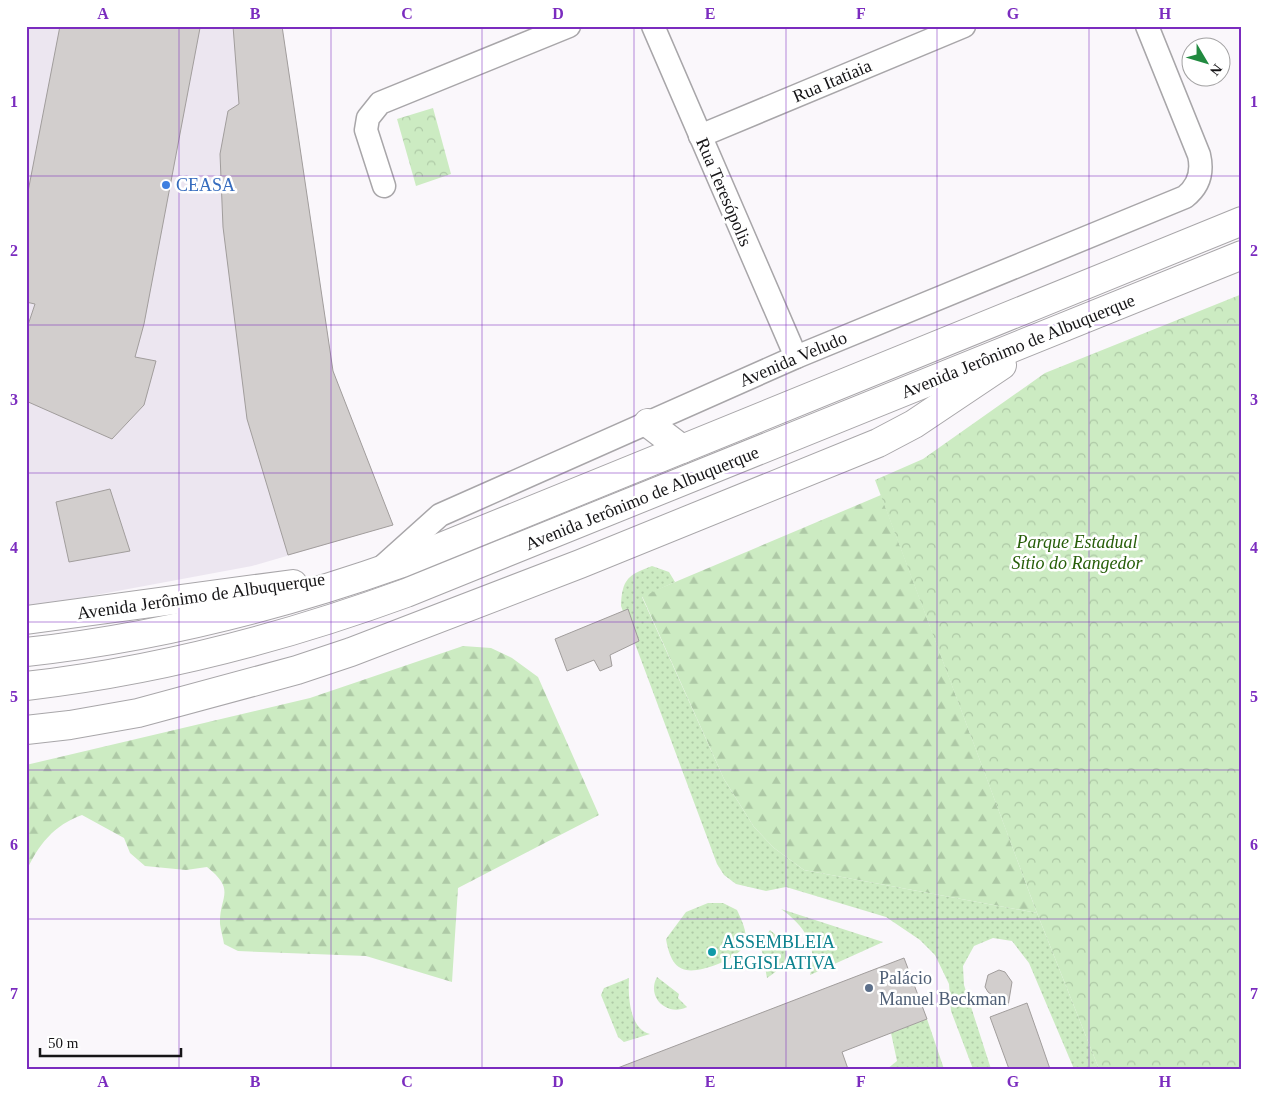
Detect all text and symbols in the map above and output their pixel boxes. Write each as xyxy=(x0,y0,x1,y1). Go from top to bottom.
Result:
text: A xyxy=(97,5,109,22)
text: B xyxy=(250,5,261,22)
text: C xyxy=(401,5,413,22)
text: D xyxy=(552,5,564,22)
text: E xyxy=(705,5,715,22)
text: F xyxy=(856,5,866,22)
text: G xyxy=(1007,5,1020,22)
text: H xyxy=(1159,5,1172,22)
north arrow xyxy=(1180,38,1230,88)
street label: Rua Itatiaia xyxy=(790,55,874,107)
text: N xyxy=(1207,61,1225,78)
text: 1 xyxy=(10,93,18,110)
text: 1 xyxy=(1250,93,1258,110)
street label: Rua Teresópolis xyxy=(692,135,756,249)
place label: CEASA xyxy=(176,175,235,195)
marker: CEASA xyxy=(160,179,172,191)
text: 2 xyxy=(10,242,18,259)
text: 2 xyxy=(1250,242,1258,259)
street label: Avenida Jerônimo de Albuquerque xyxy=(898,290,1138,402)
street label: Avenida Veludo xyxy=(736,327,850,391)
text: 3 xyxy=(10,391,18,408)
text: 3 xyxy=(1250,391,1258,408)
street label: Avenida Jerônimo de Albuquerque xyxy=(522,442,762,554)
park label: Parque Estadual Sítio do Rangedor xyxy=(1012,532,1143,573)
text: 4 xyxy=(10,539,18,556)
text: 4 xyxy=(1250,539,1258,556)
street label: Avenida Jerônimo de Albuquerque xyxy=(76,569,326,623)
text: 5 xyxy=(10,688,18,705)
text: 5 xyxy=(1250,688,1258,705)
text: 6 xyxy=(10,836,18,853)
text: 6 xyxy=(1250,836,1258,853)
place label: ASSEMBLEIA LEGISLATIVA xyxy=(722,932,836,973)
marker: ASSEMBLEIA LEGISLATIVA xyxy=(706,946,718,958)
place label: Palácio Manuel Beckman xyxy=(879,968,1006,1009)
marker: Palácio Manuel Beckman xyxy=(863,982,875,994)
text: 7 xyxy=(10,985,18,1002)
text: 7 xyxy=(1250,985,1258,1002)
scale bar xyxy=(40,1025,181,1057)
text: 50 m xyxy=(48,1035,79,1051)
text: A xyxy=(97,1073,109,1090)
text: B xyxy=(250,1073,261,1090)
text: C xyxy=(401,1073,413,1090)
text: D xyxy=(552,1073,564,1090)
text: E xyxy=(705,1073,715,1090)
text: F xyxy=(856,1073,866,1090)
text: G xyxy=(1007,1073,1020,1090)
text: H xyxy=(1159,1073,1172,1090)

